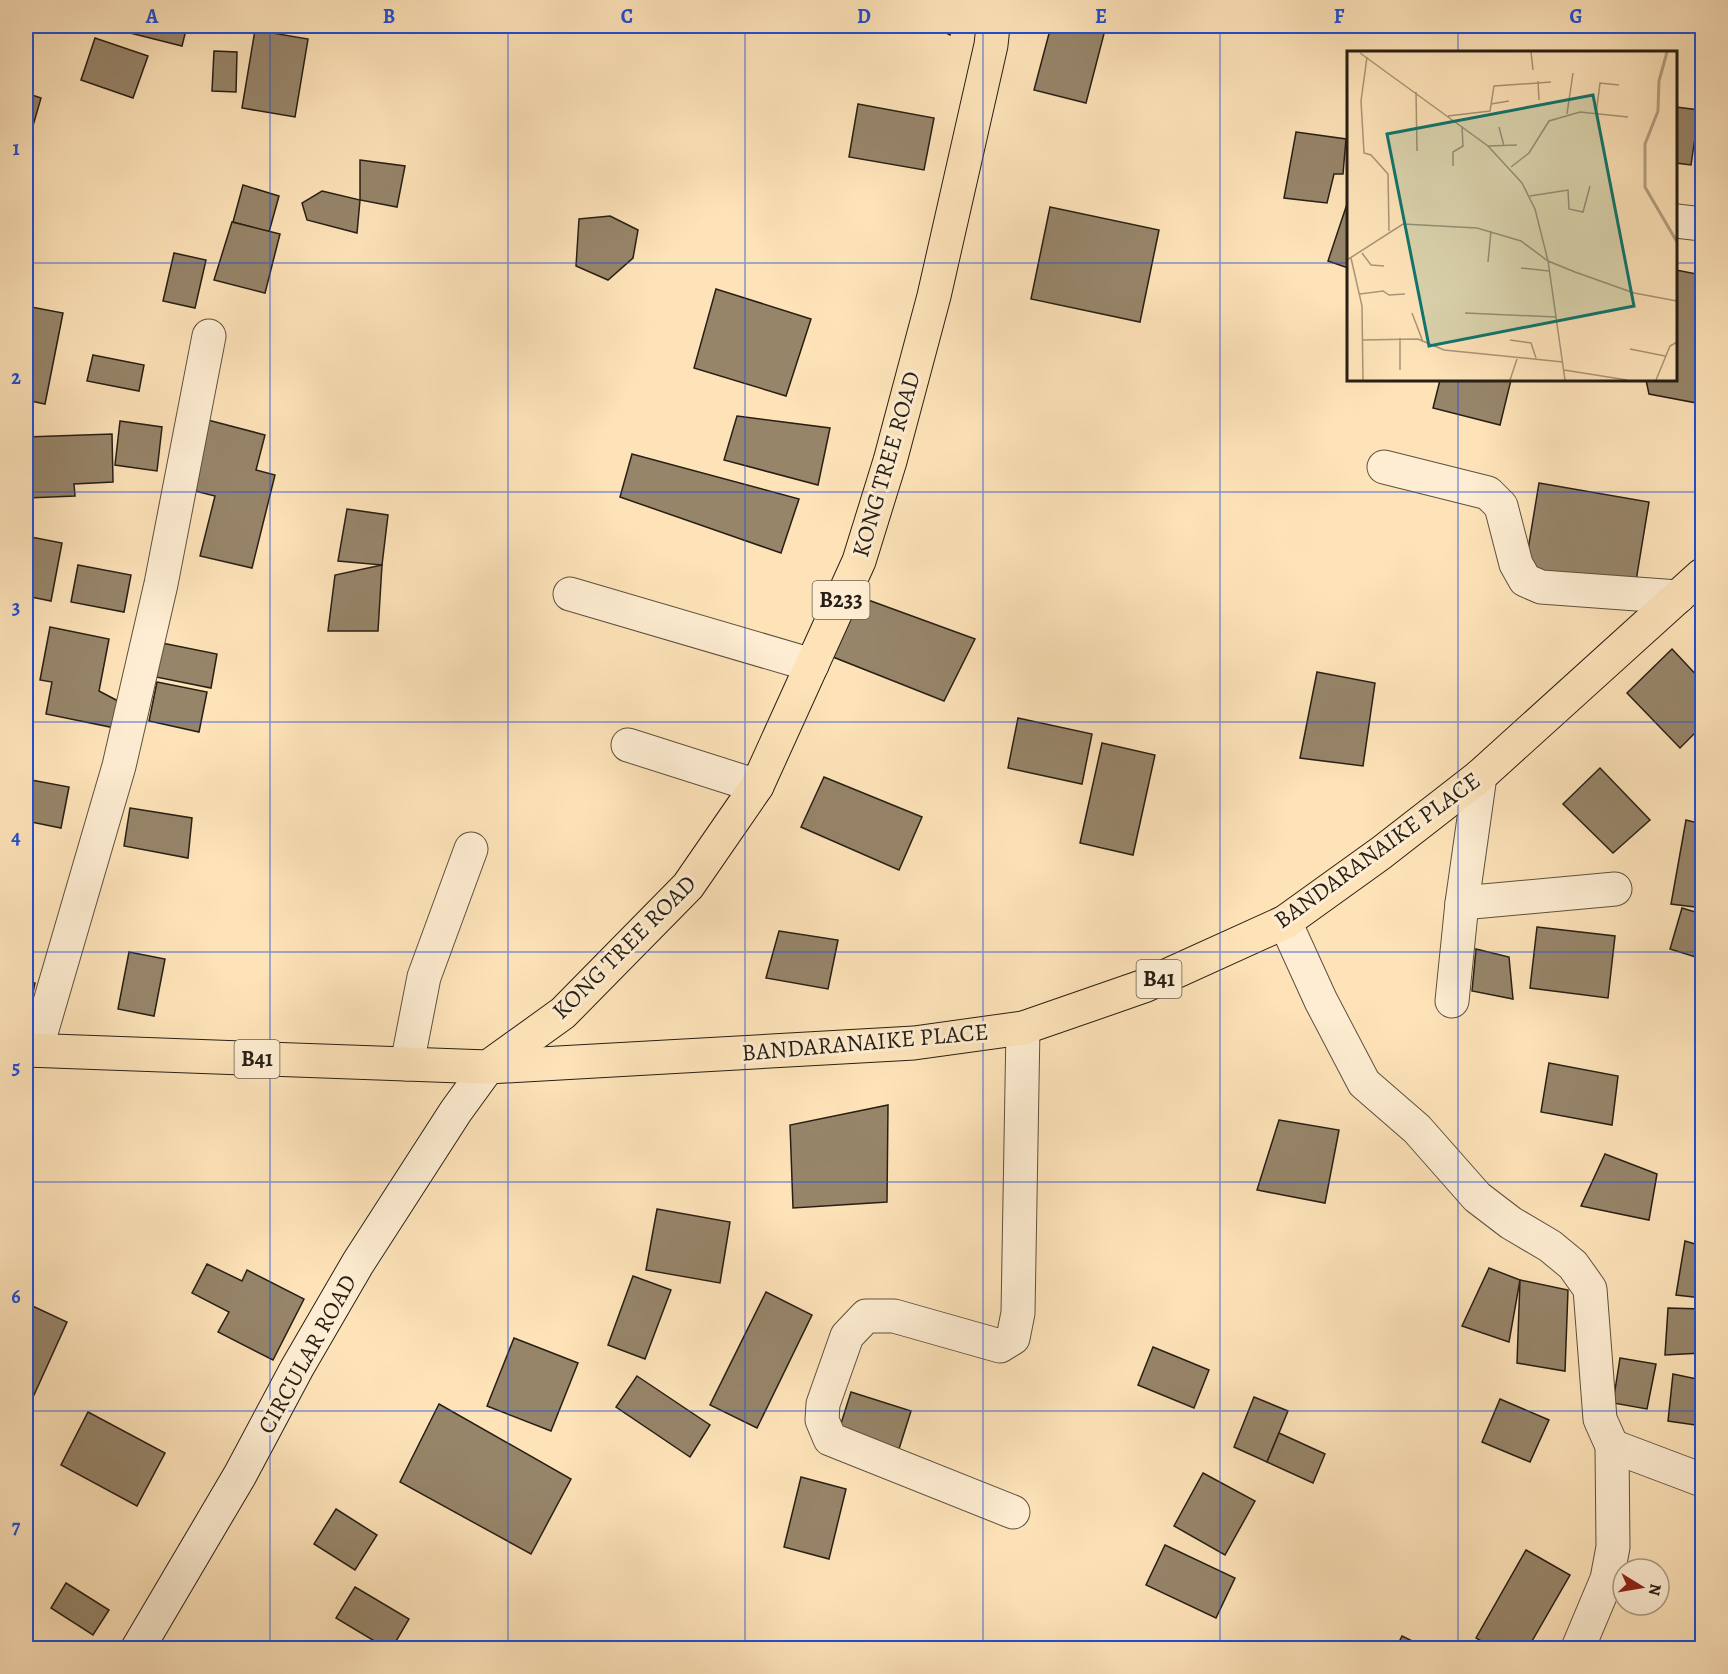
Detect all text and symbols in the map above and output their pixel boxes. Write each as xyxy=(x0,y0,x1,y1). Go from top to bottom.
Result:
text: A xyxy=(145,3,159,30)
text: B xyxy=(383,3,395,30)
text: C xyxy=(621,3,633,30)
text: D xyxy=(857,3,871,30)
text: E xyxy=(1095,3,1107,30)
text: F xyxy=(1334,3,1345,30)
text: G xyxy=(1569,3,1583,30)
inset map xyxy=(1347,51,1677,381)
text: 1 xyxy=(12,135,20,162)
text: 2 xyxy=(11,364,21,391)
street label: KONG TREE ROAD xyxy=(844,367,928,561)
road number: B233 xyxy=(812,581,870,619)
text: 3 xyxy=(12,594,20,621)
street label: BANDARANAIKE PLACE xyxy=(1267,764,1487,936)
text: 4 xyxy=(11,824,21,851)
street label: KONG TREE ROAD xyxy=(545,868,703,1026)
road number: B41 xyxy=(1136,960,1182,998)
street label: BANDARANAIKE PLACE xyxy=(740,1015,990,1069)
road number: B41 xyxy=(234,1040,280,1078)
text: 5 xyxy=(12,1054,20,1081)
street label: CIRCULAR ROAD xyxy=(250,1269,364,1439)
text: 6 xyxy=(11,1283,21,1310)
text: 7 xyxy=(12,1513,21,1540)
north arrow xyxy=(1611,1557,1671,1617)
text: N xyxy=(1643,1582,1667,1598)

